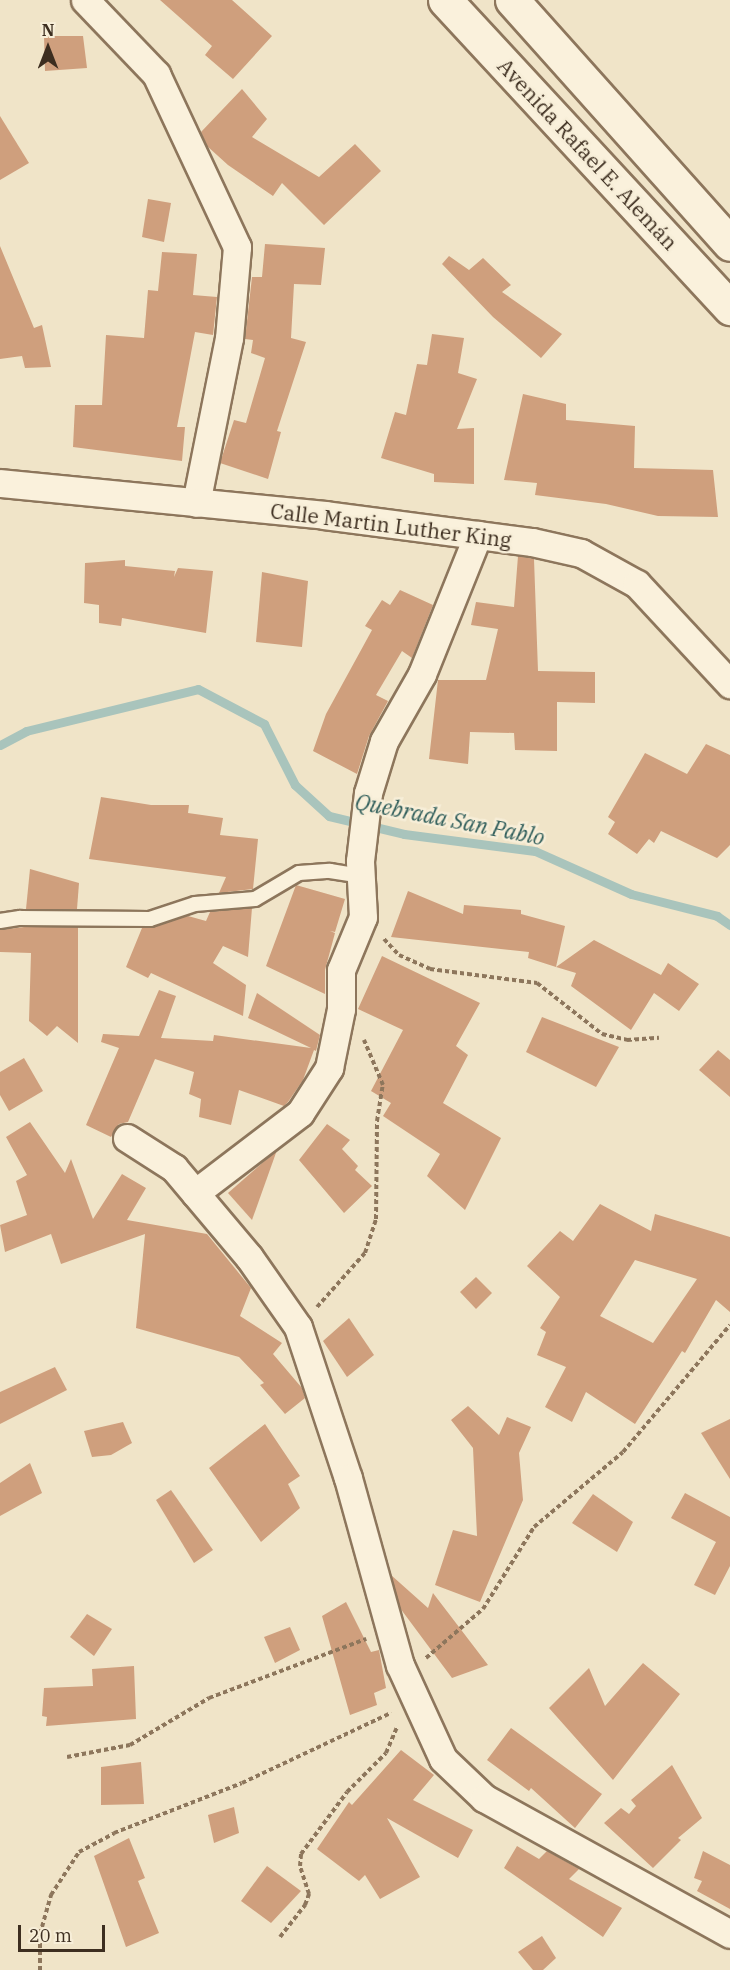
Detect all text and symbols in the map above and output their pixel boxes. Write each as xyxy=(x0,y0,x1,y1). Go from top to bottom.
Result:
north arrow xyxy=(18,18,78,78)
text: N xyxy=(42,20,54,40)
street label: Avenida Rafael E. Alemán xyxy=(493,53,683,255)
street label: Calle Martin Luther King xyxy=(269,498,513,552)
water label: Quebrada San Pablo xyxy=(353,788,547,850)
scale bar xyxy=(21,1913,108,1951)
text: 20 m xyxy=(29,1924,72,1947)

